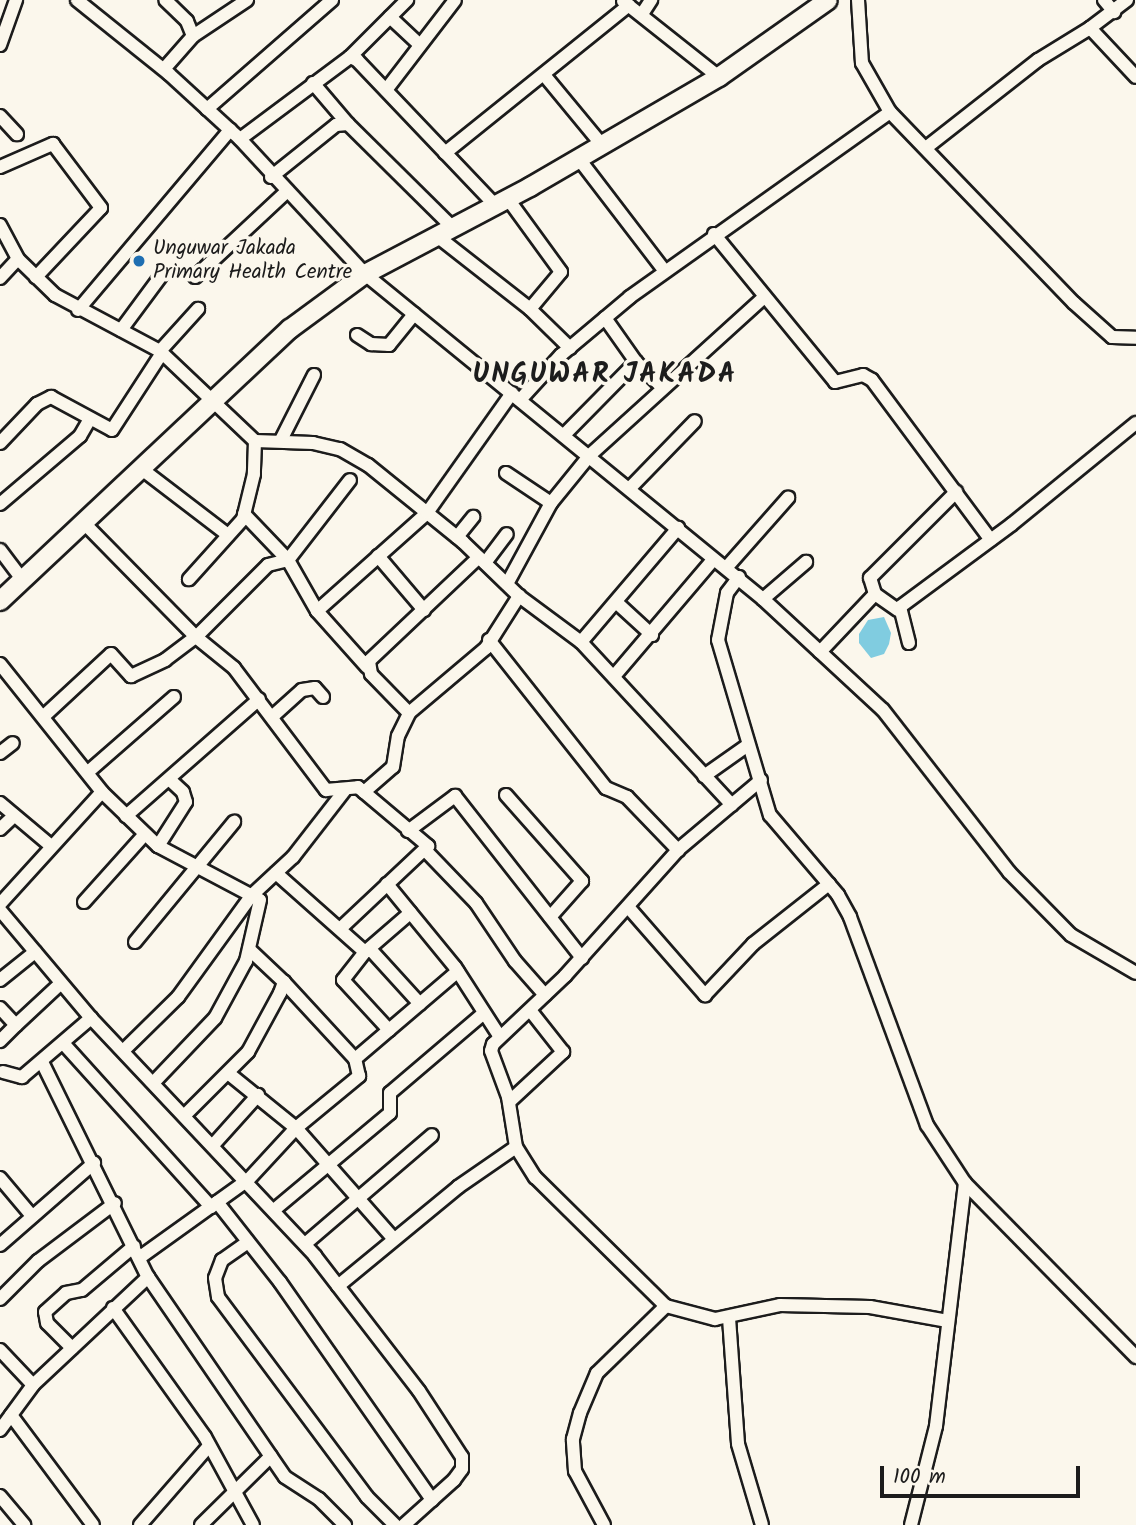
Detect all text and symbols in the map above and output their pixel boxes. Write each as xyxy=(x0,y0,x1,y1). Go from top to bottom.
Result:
place label: Unguwar Jakada Primary Health Centre xyxy=(153,236,352,286)
marker: Unguwar Jakada Primary Health Centre xyxy=(131,253,147,269)
district label: UNGUWAR JAKADA xyxy=(474,358,736,392)
scale bar xyxy=(884,1452,1084,1496)
text: 100 m xyxy=(893,1461,946,1494)

